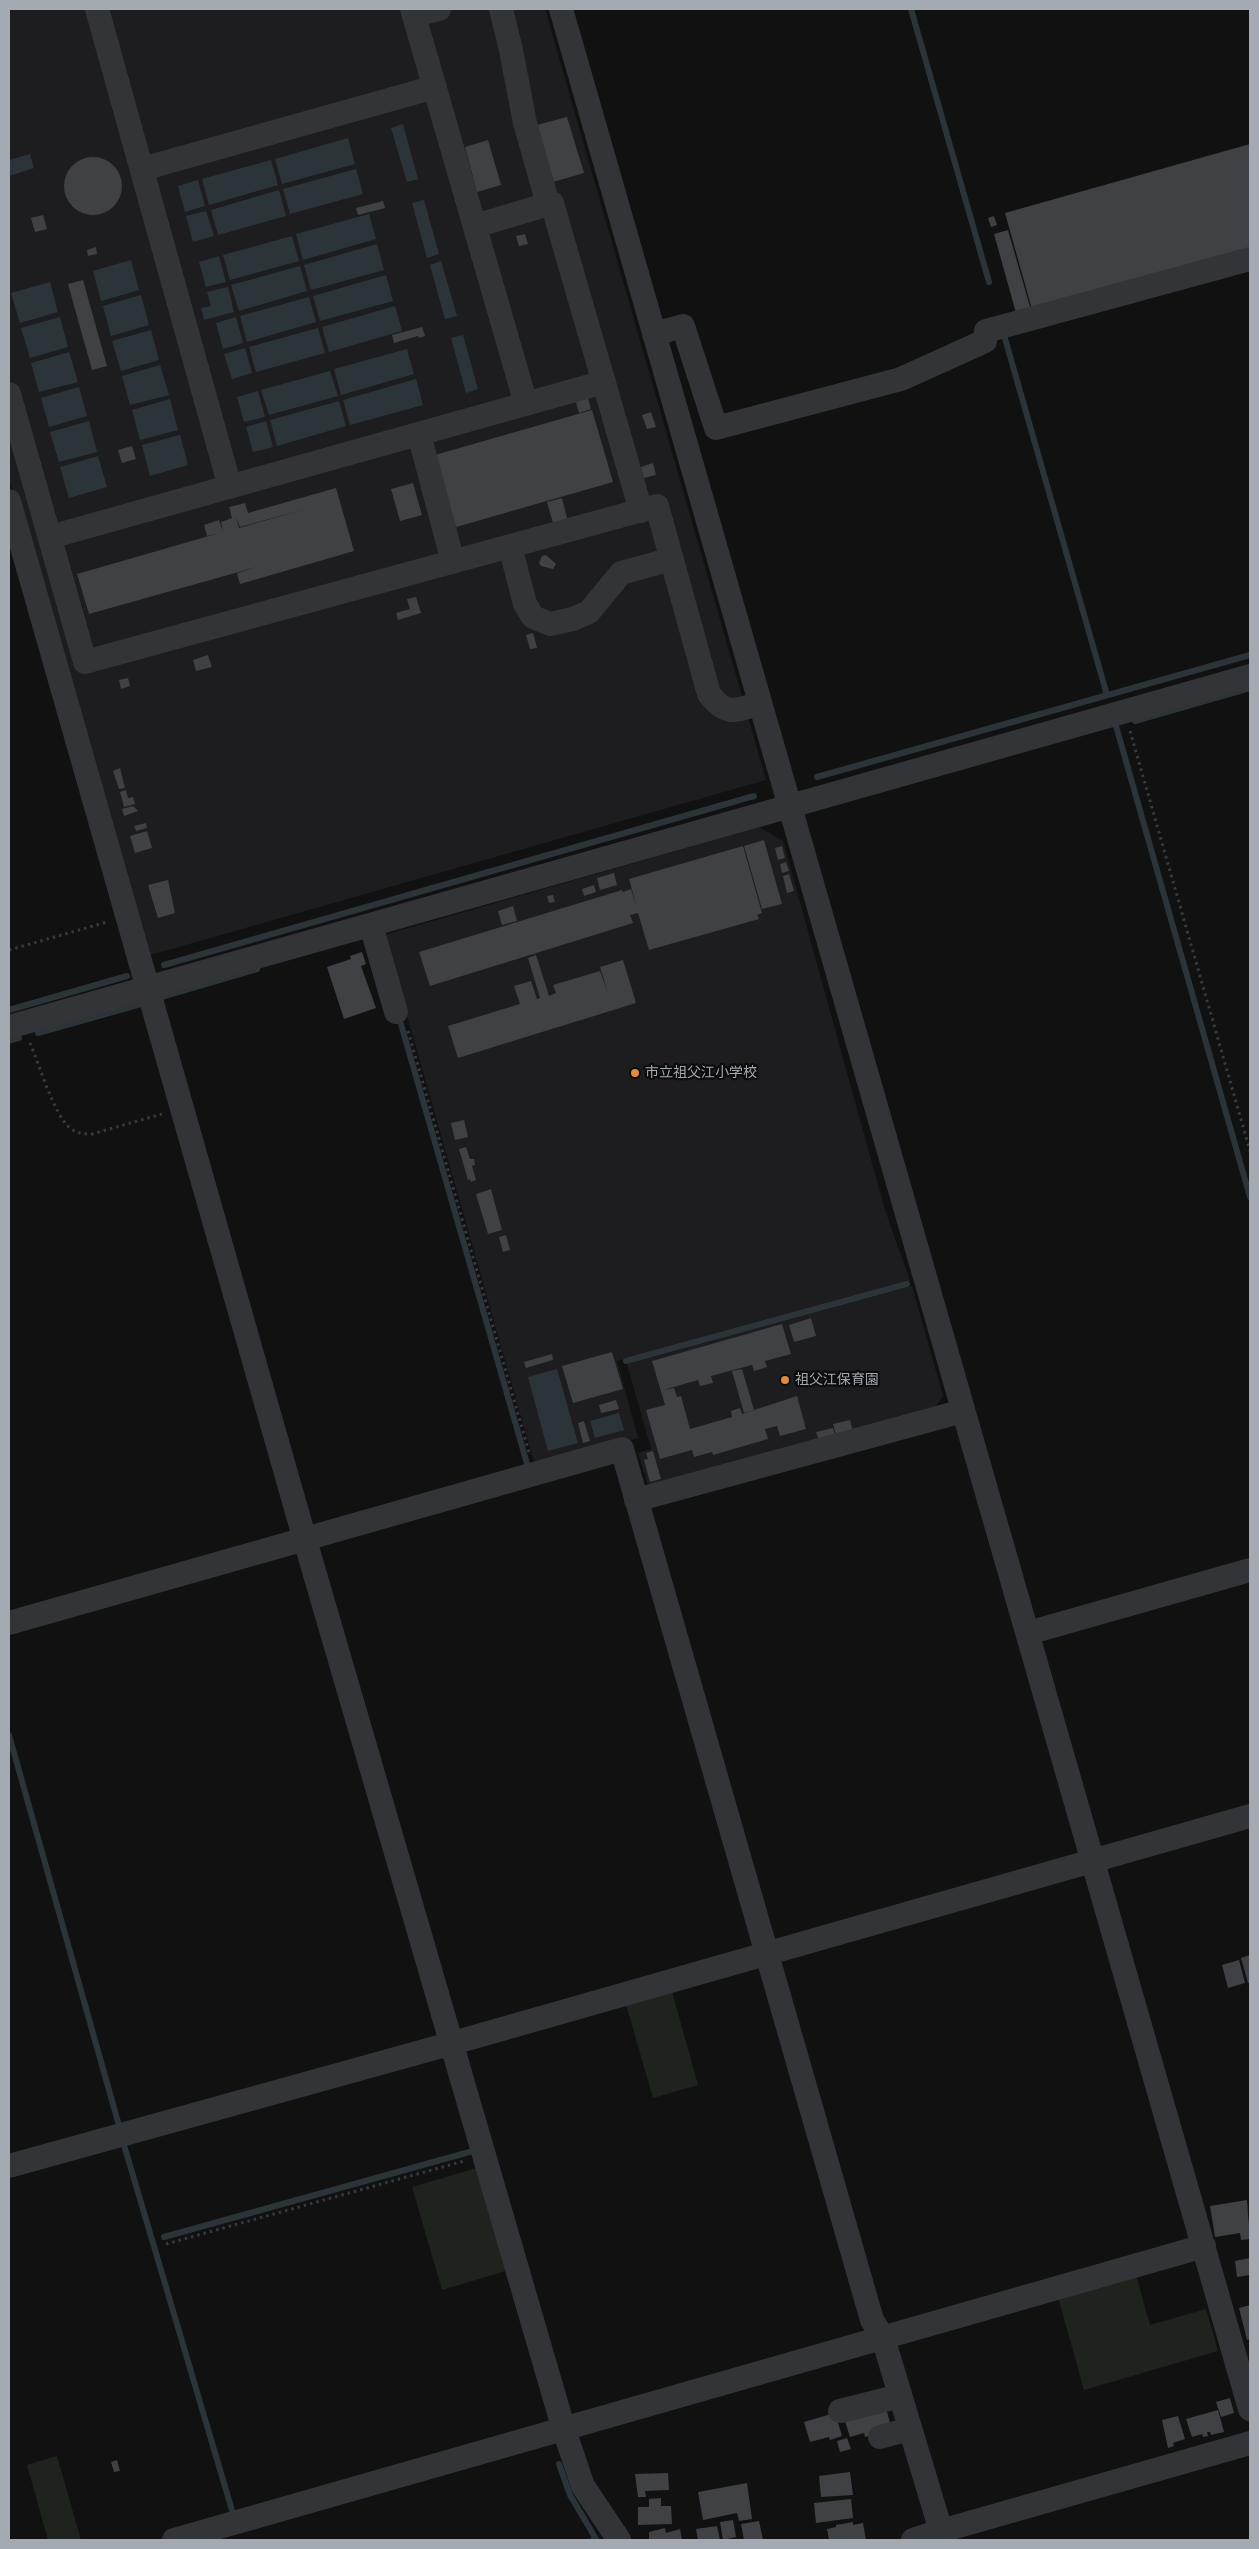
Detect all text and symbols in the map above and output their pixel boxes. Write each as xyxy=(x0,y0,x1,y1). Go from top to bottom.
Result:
place label: 市立祖父江小学校 xyxy=(645,1065,757,1081)
marker: 市立祖父江小学校 xyxy=(629,1067,641,1079)
place label: 祖父江保育園 xyxy=(795,1372,879,1388)
marker: 祖父江保育園 xyxy=(779,1374,791,1386)

